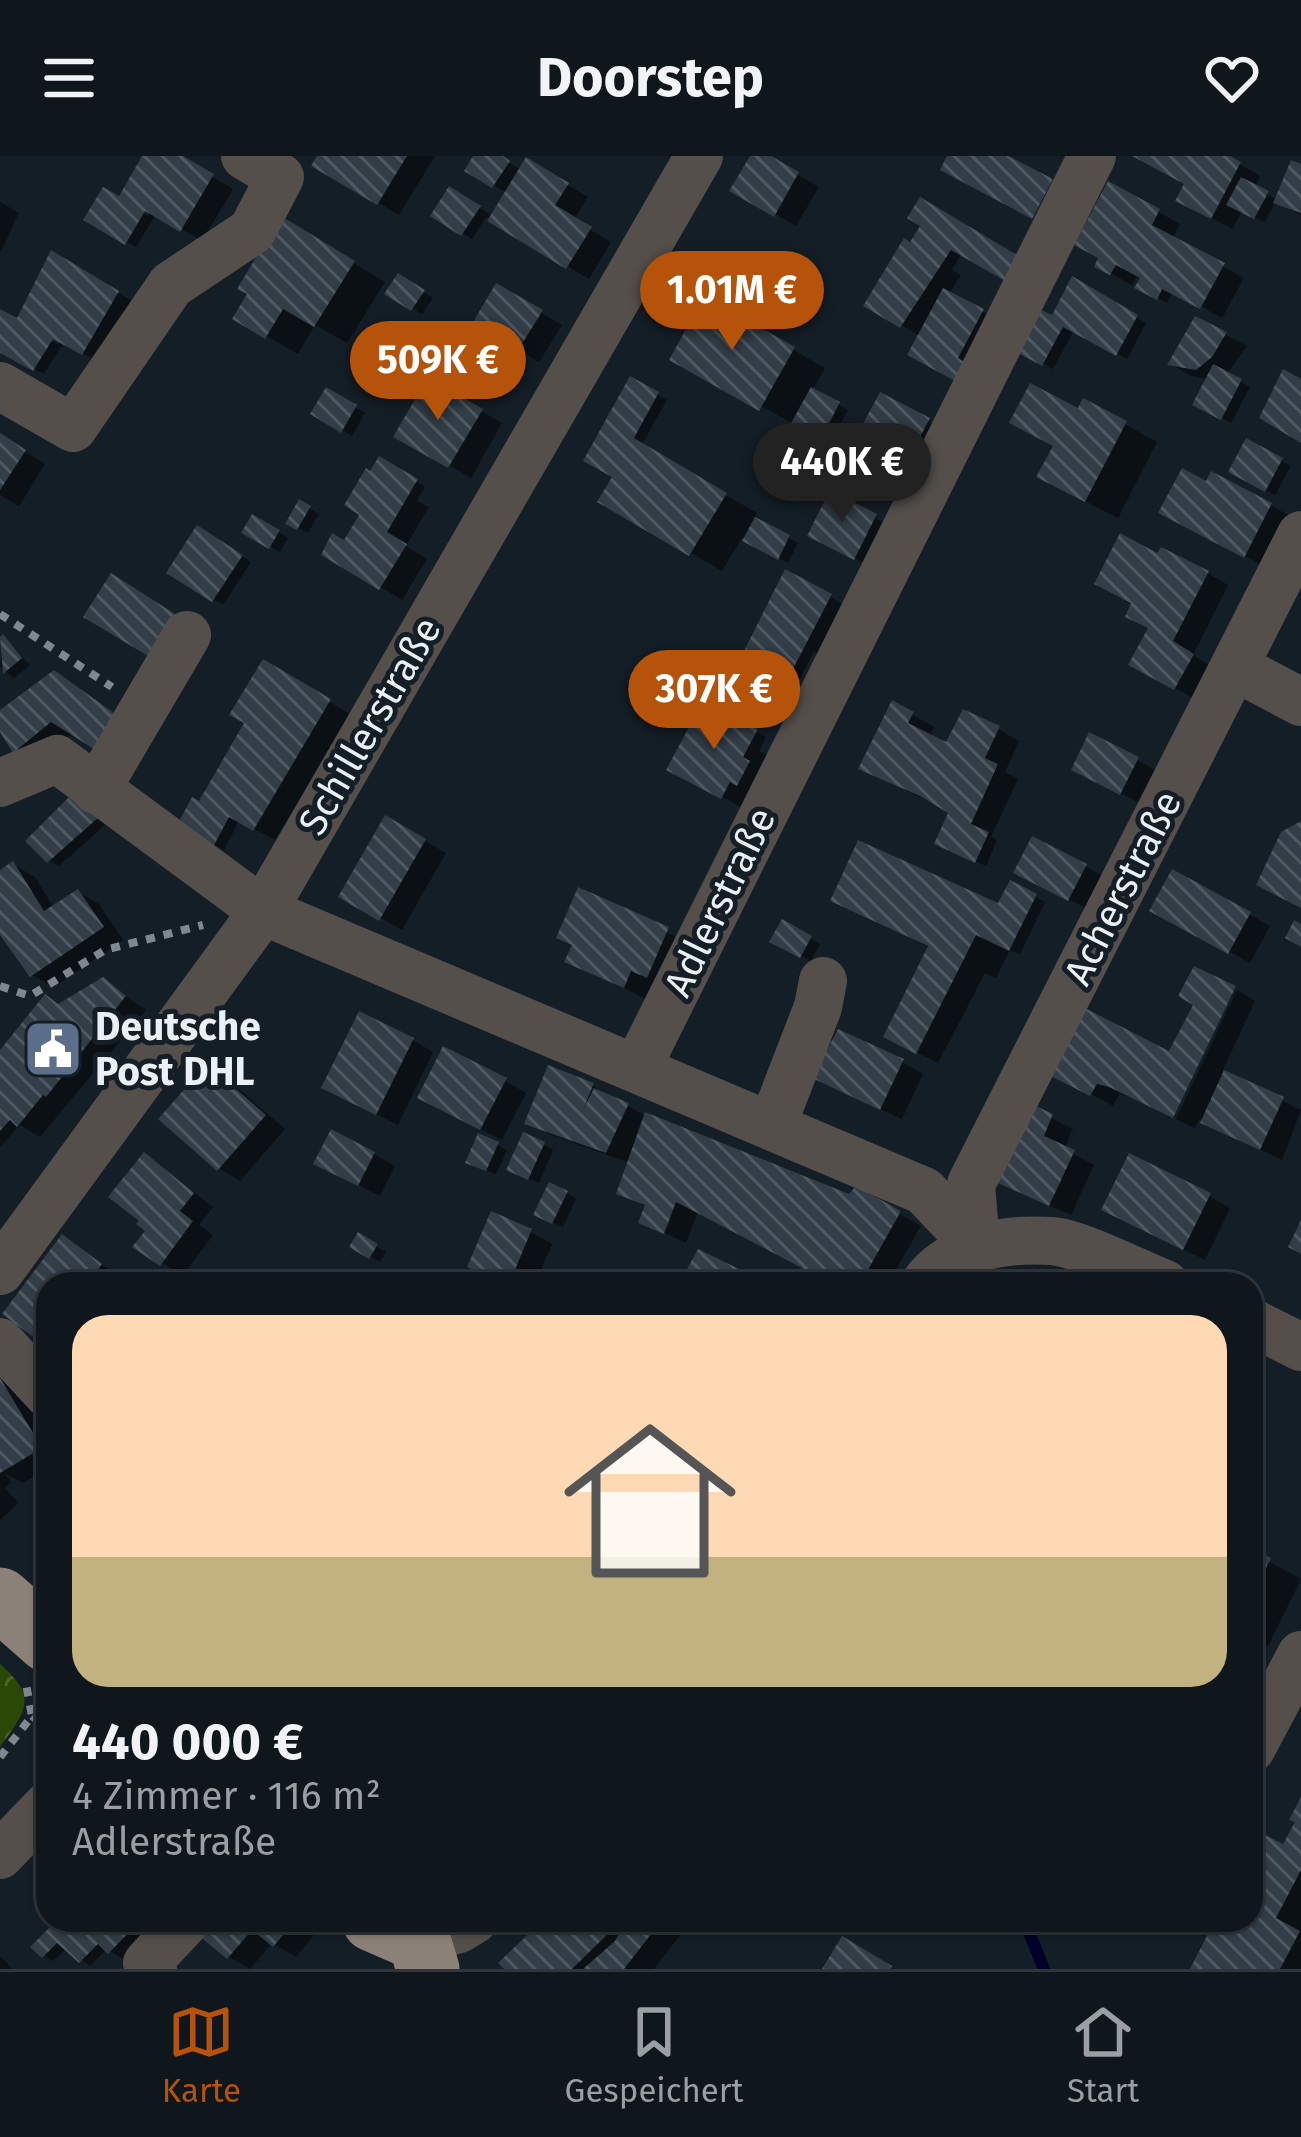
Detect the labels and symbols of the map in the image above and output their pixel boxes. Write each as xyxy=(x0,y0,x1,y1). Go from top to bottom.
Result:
pin: 1.01M € xyxy=(621,251,843,353)
pin: 509K € xyxy=(340,321,536,423)
pin: 440K € xyxy=(744,423,940,525)
street label: Schillerstraße xyxy=(289,609,451,843)
pin: 307K € xyxy=(616,650,812,752)
street label: Acherstraße xyxy=(1055,783,1191,993)
street label: Adlerstraße xyxy=(655,800,785,1004)
place label: Deutsche Post DHL xyxy=(95,1004,261,1095)
public building icon: Deutsche Post DHL xyxy=(22,1018,84,1080)

